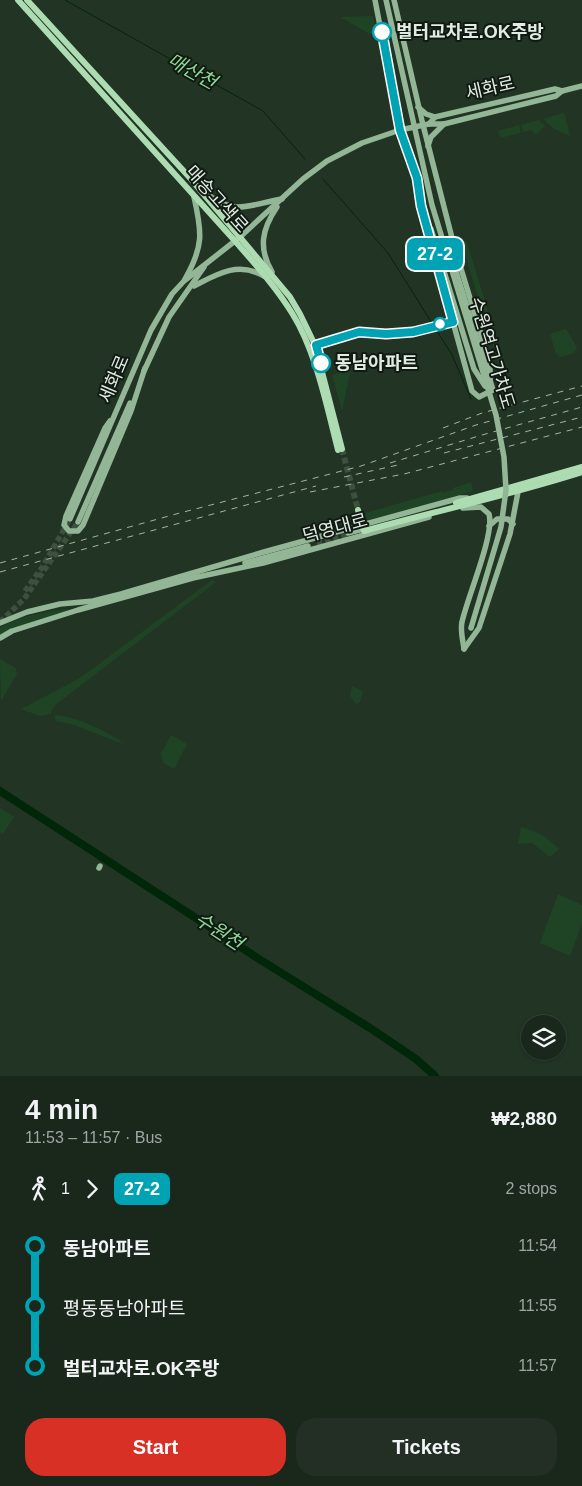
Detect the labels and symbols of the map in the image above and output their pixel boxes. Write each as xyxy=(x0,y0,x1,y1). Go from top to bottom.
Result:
marker: 벌터교차로.OK주방 xyxy=(372,22,392,42)
place label: 벌터교차로.OK주방 xyxy=(396,22,544,42)
water label: 매산천 xyxy=(164,49,221,94)
street label: 세화로 xyxy=(464,73,516,103)
street label: 매송고색로 xyxy=(182,162,252,236)
line badge: 27-2 xyxy=(400,238,470,270)
street label: 수원역고가차도 xyxy=(465,295,519,411)
unlabelled marker xyxy=(433,317,447,331)
street label: 세화로 xyxy=(95,352,133,406)
marker: 동남아파트 xyxy=(311,353,331,373)
place label: 동남아파트 xyxy=(335,353,418,373)
street label: 덕영대로 xyxy=(300,510,370,546)
water label: 수원천 xyxy=(191,908,248,955)

